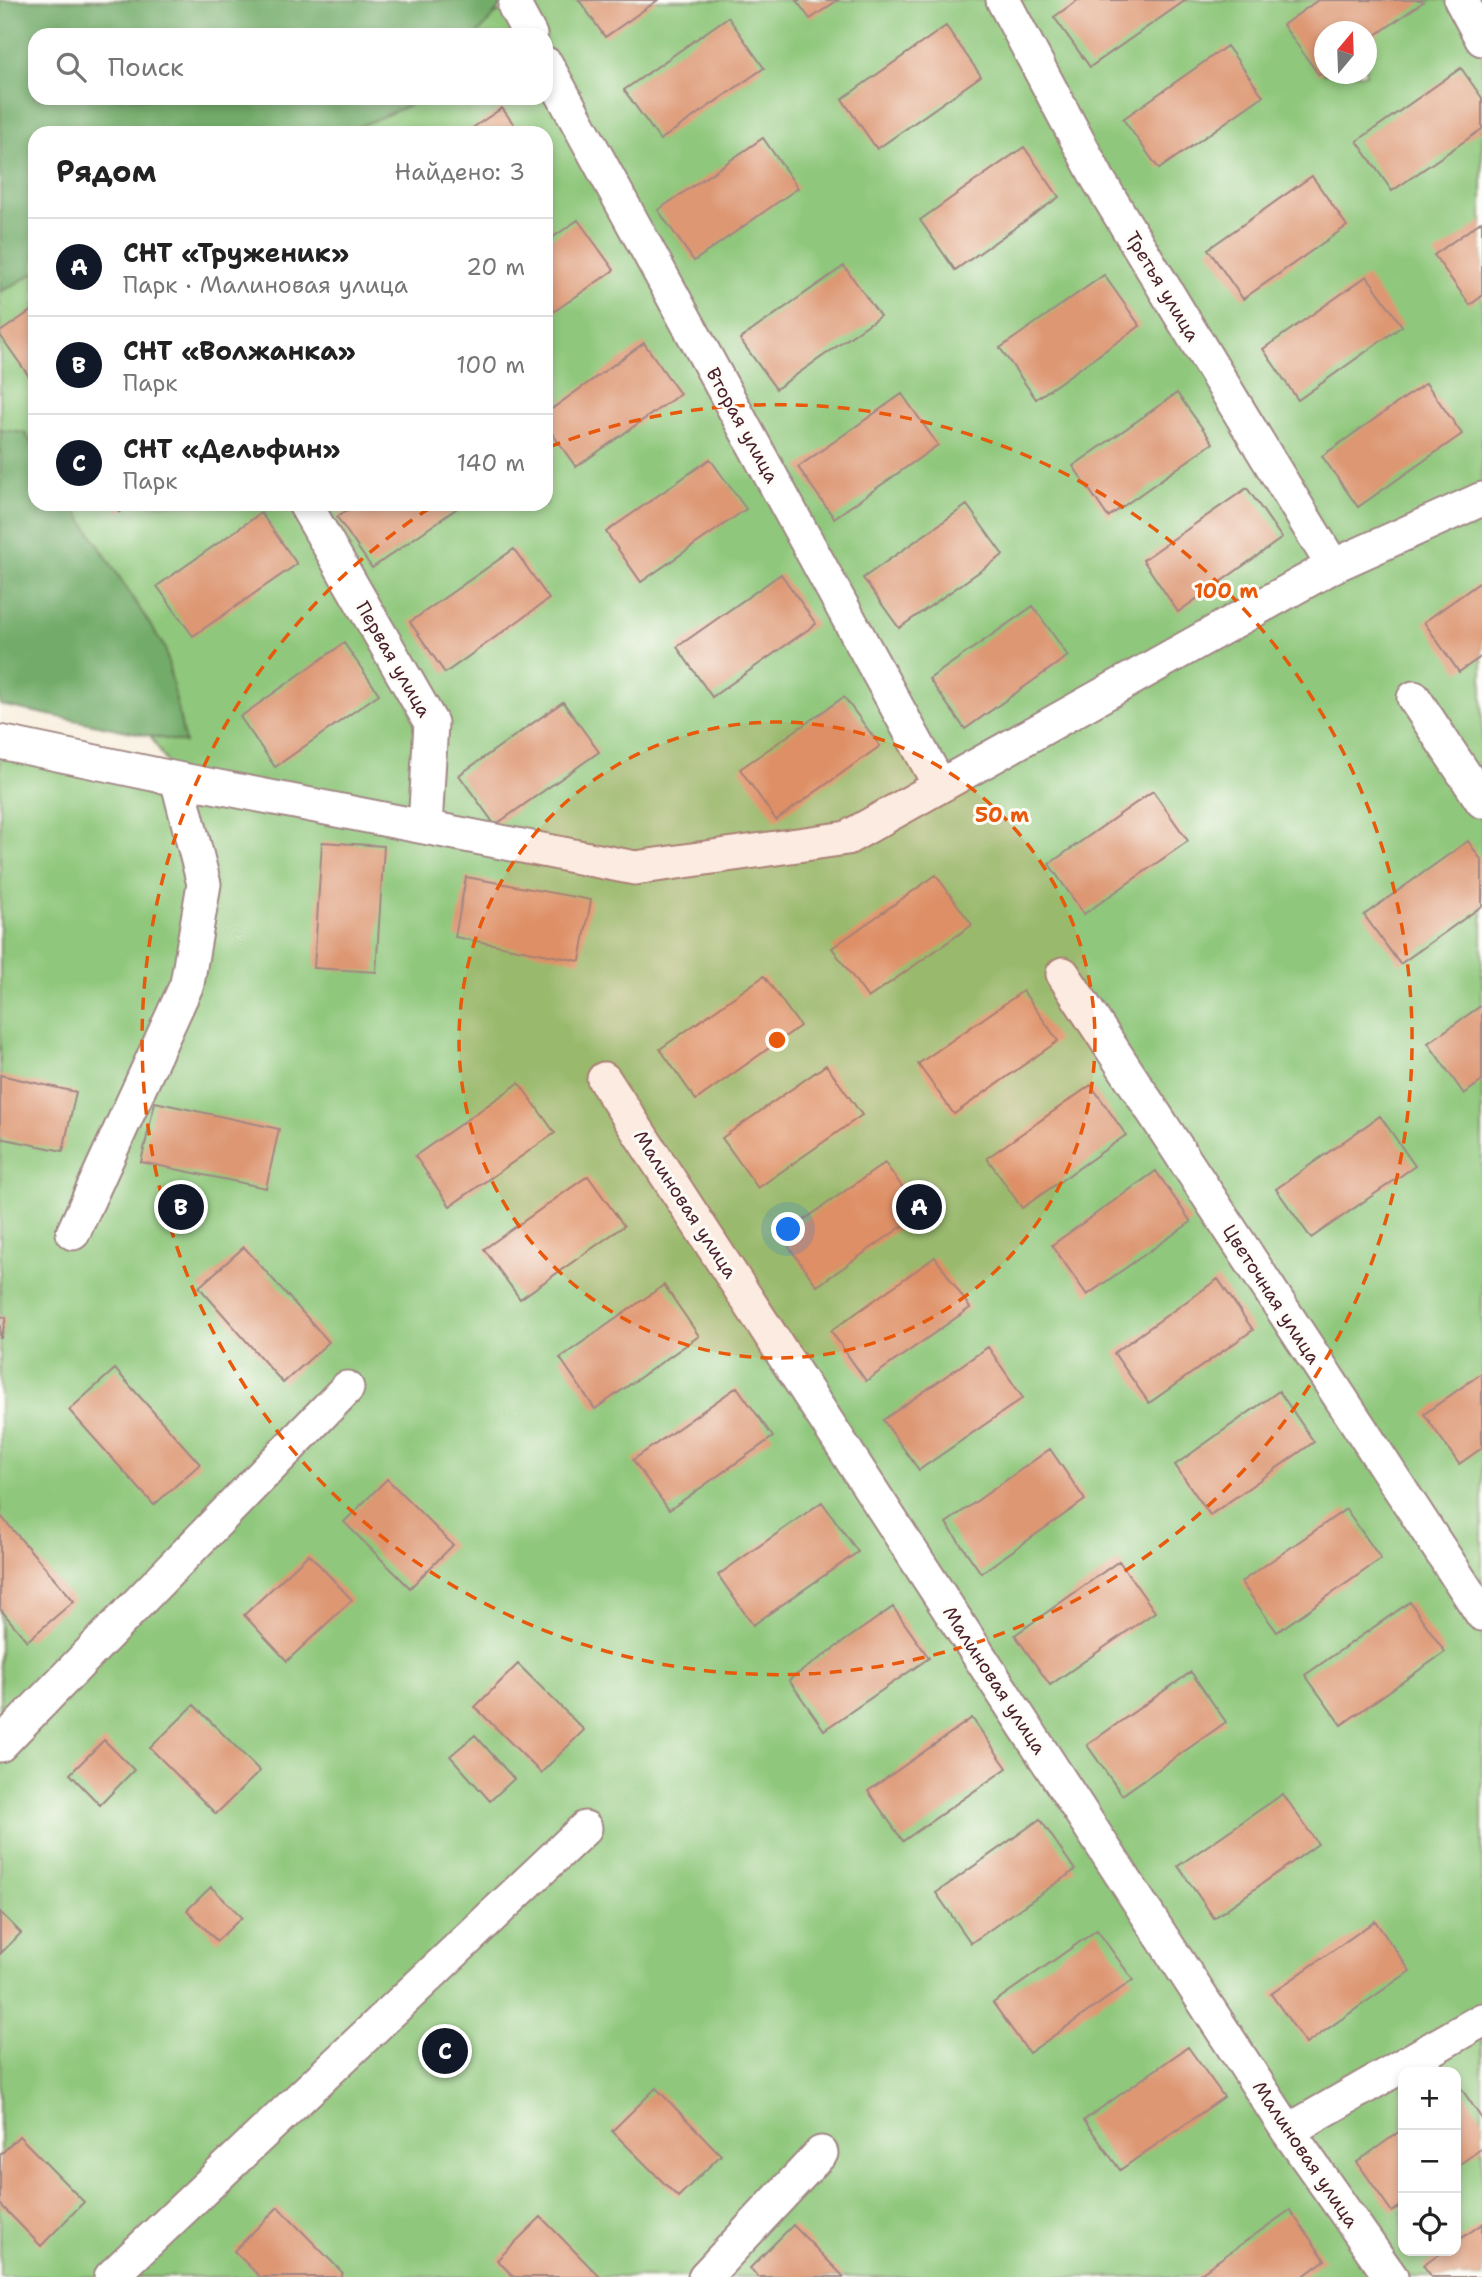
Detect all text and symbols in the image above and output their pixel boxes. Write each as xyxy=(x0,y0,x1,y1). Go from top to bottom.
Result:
north arrow xyxy=(1314,21,1377,84)
search box xyxy=(28,28,553,105)
icon: search xyxy=(52,48,90,86)
text: Поиск xyxy=(108,49,184,84)
text: Рядом xyxy=(56,151,156,192)
text: Найдено: 3 xyxy=(395,157,525,187)
street label: Третья улица xyxy=(1120,227,1205,346)
text: СНТ «Труженик» xyxy=(123,235,349,270)
text: A xyxy=(70,252,88,282)
text: 20 m xyxy=(466,252,525,282)
text: Парк · Малиновая улица xyxy=(123,270,408,300)
text: СНТ «Волжанка» xyxy=(123,333,356,368)
text: B xyxy=(72,350,86,380)
text: 100 m xyxy=(456,350,525,380)
street label: Вторая улица xyxy=(700,363,785,488)
text: Парк xyxy=(123,368,178,398)
text: СНТ «Дельфин» xyxy=(123,431,340,466)
text: C xyxy=(72,448,86,478)
text: 140 m xyxy=(457,448,525,478)
text: Парк xyxy=(123,466,178,496)
text: 100 m xyxy=(1194,577,1258,605)
street label: Первая улица xyxy=(350,597,437,722)
text: 50 m xyxy=(975,801,1029,829)
centre of rings xyxy=(765,1028,789,1052)
street label: Малиновая улица xyxy=(628,1125,743,1283)
pin: B xyxy=(158,1181,204,1233)
pin: A xyxy=(896,1181,942,1233)
your location xyxy=(771,1212,805,1246)
street label: Цветочная улица xyxy=(1217,1220,1326,1369)
street label: Малиновая улица xyxy=(937,1601,1052,1759)
pin: C xyxy=(422,2025,468,2077)
map controls xyxy=(1398,2067,1461,2256)
button: + xyxy=(1398,2067,1461,2130)
street label: Малиновая улица xyxy=(1247,2076,1364,2233)
button: − xyxy=(1398,2130,1461,2193)
button: locate xyxy=(1398,2193,1461,2256)

